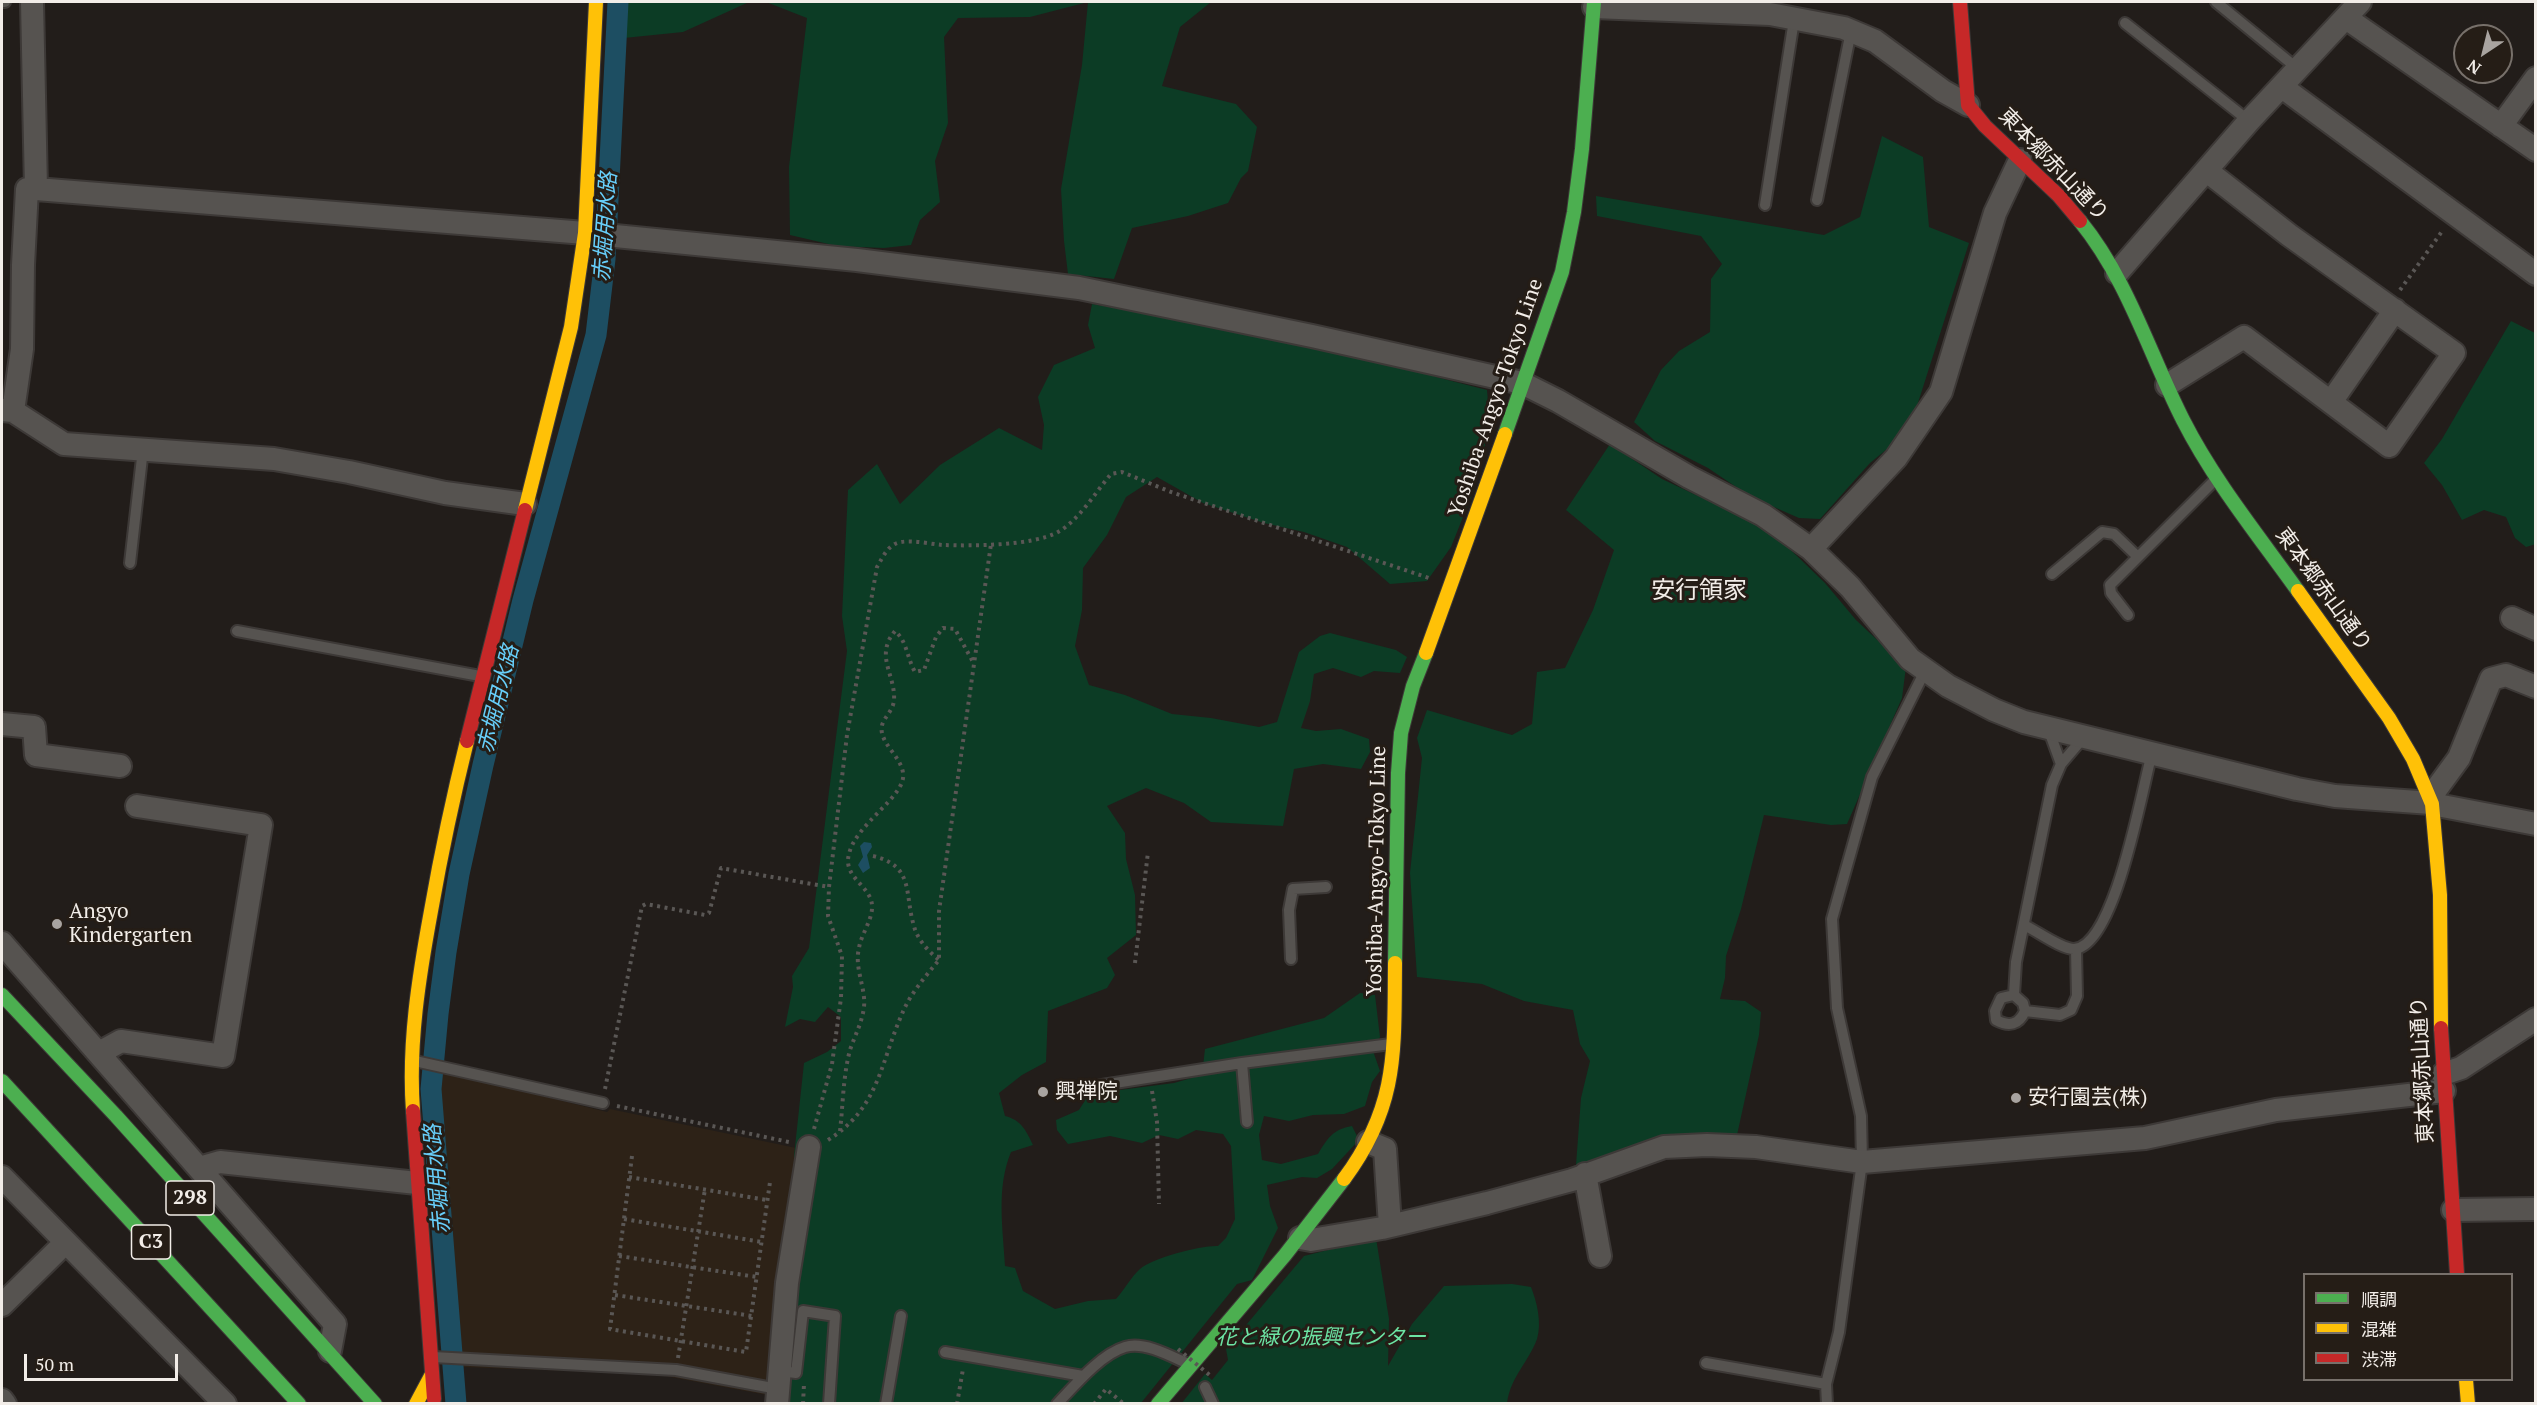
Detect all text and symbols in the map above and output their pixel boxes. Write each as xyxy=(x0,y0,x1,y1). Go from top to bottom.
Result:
north arrow xyxy=(2453,24,2513,84)
text: N xyxy=(2463,55,2485,80)
street label: 東本郷赤山通り xyxy=(1993,103,2113,227)
water label: 赤堀用水路 xyxy=(589,171,623,283)
street label: Yoshiba-Angyo-Tokyo Line xyxy=(1443,276,1549,520)
street label: 東本郷赤山通り xyxy=(2270,523,2376,657)
district label: 安行領家 xyxy=(1651,577,1747,605)
water label: 赤堀用水路 xyxy=(473,642,525,756)
street label: Yoshiba-Angyo-Tokyo Line xyxy=(1362,746,1392,996)
place label: Angyo Kindergarten xyxy=(69,899,192,949)
marker: Angyo Kindergarten xyxy=(50,917,64,931)
street label: 東本郷赤山通り xyxy=(2407,996,2439,1144)
place label: 興禅院 xyxy=(1055,1079,1118,1105)
marker: 興禅院 xyxy=(1036,1085,1050,1099)
place label: 安行園芸(株) xyxy=(2028,1085,2147,1111)
marker: 安行園芸(株) xyxy=(2009,1091,2023,1105)
water label: 赤堀用水路 xyxy=(420,1123,456,1235)
road number: 298 xyxy=(166,1181,214,1215)
road number: C3 xyxy=(132,1225,170,1259)
legend xyxy=(2303,1273,2513,1381)
text: 順調 xyxy=(2361,1287,2397,1311)
text: 混雑 xyxy=(2361,1317,2397,1341)
park label: 花と緑の振興センター xyxy=(1216,1325,1426,1351)
scale bar xyxy=(27,1342,182,1380)
text: 渋滞 xyxy=(2361,1347,2397,1371)
text: 50 m xyxy=(35,1352,74,1376)

